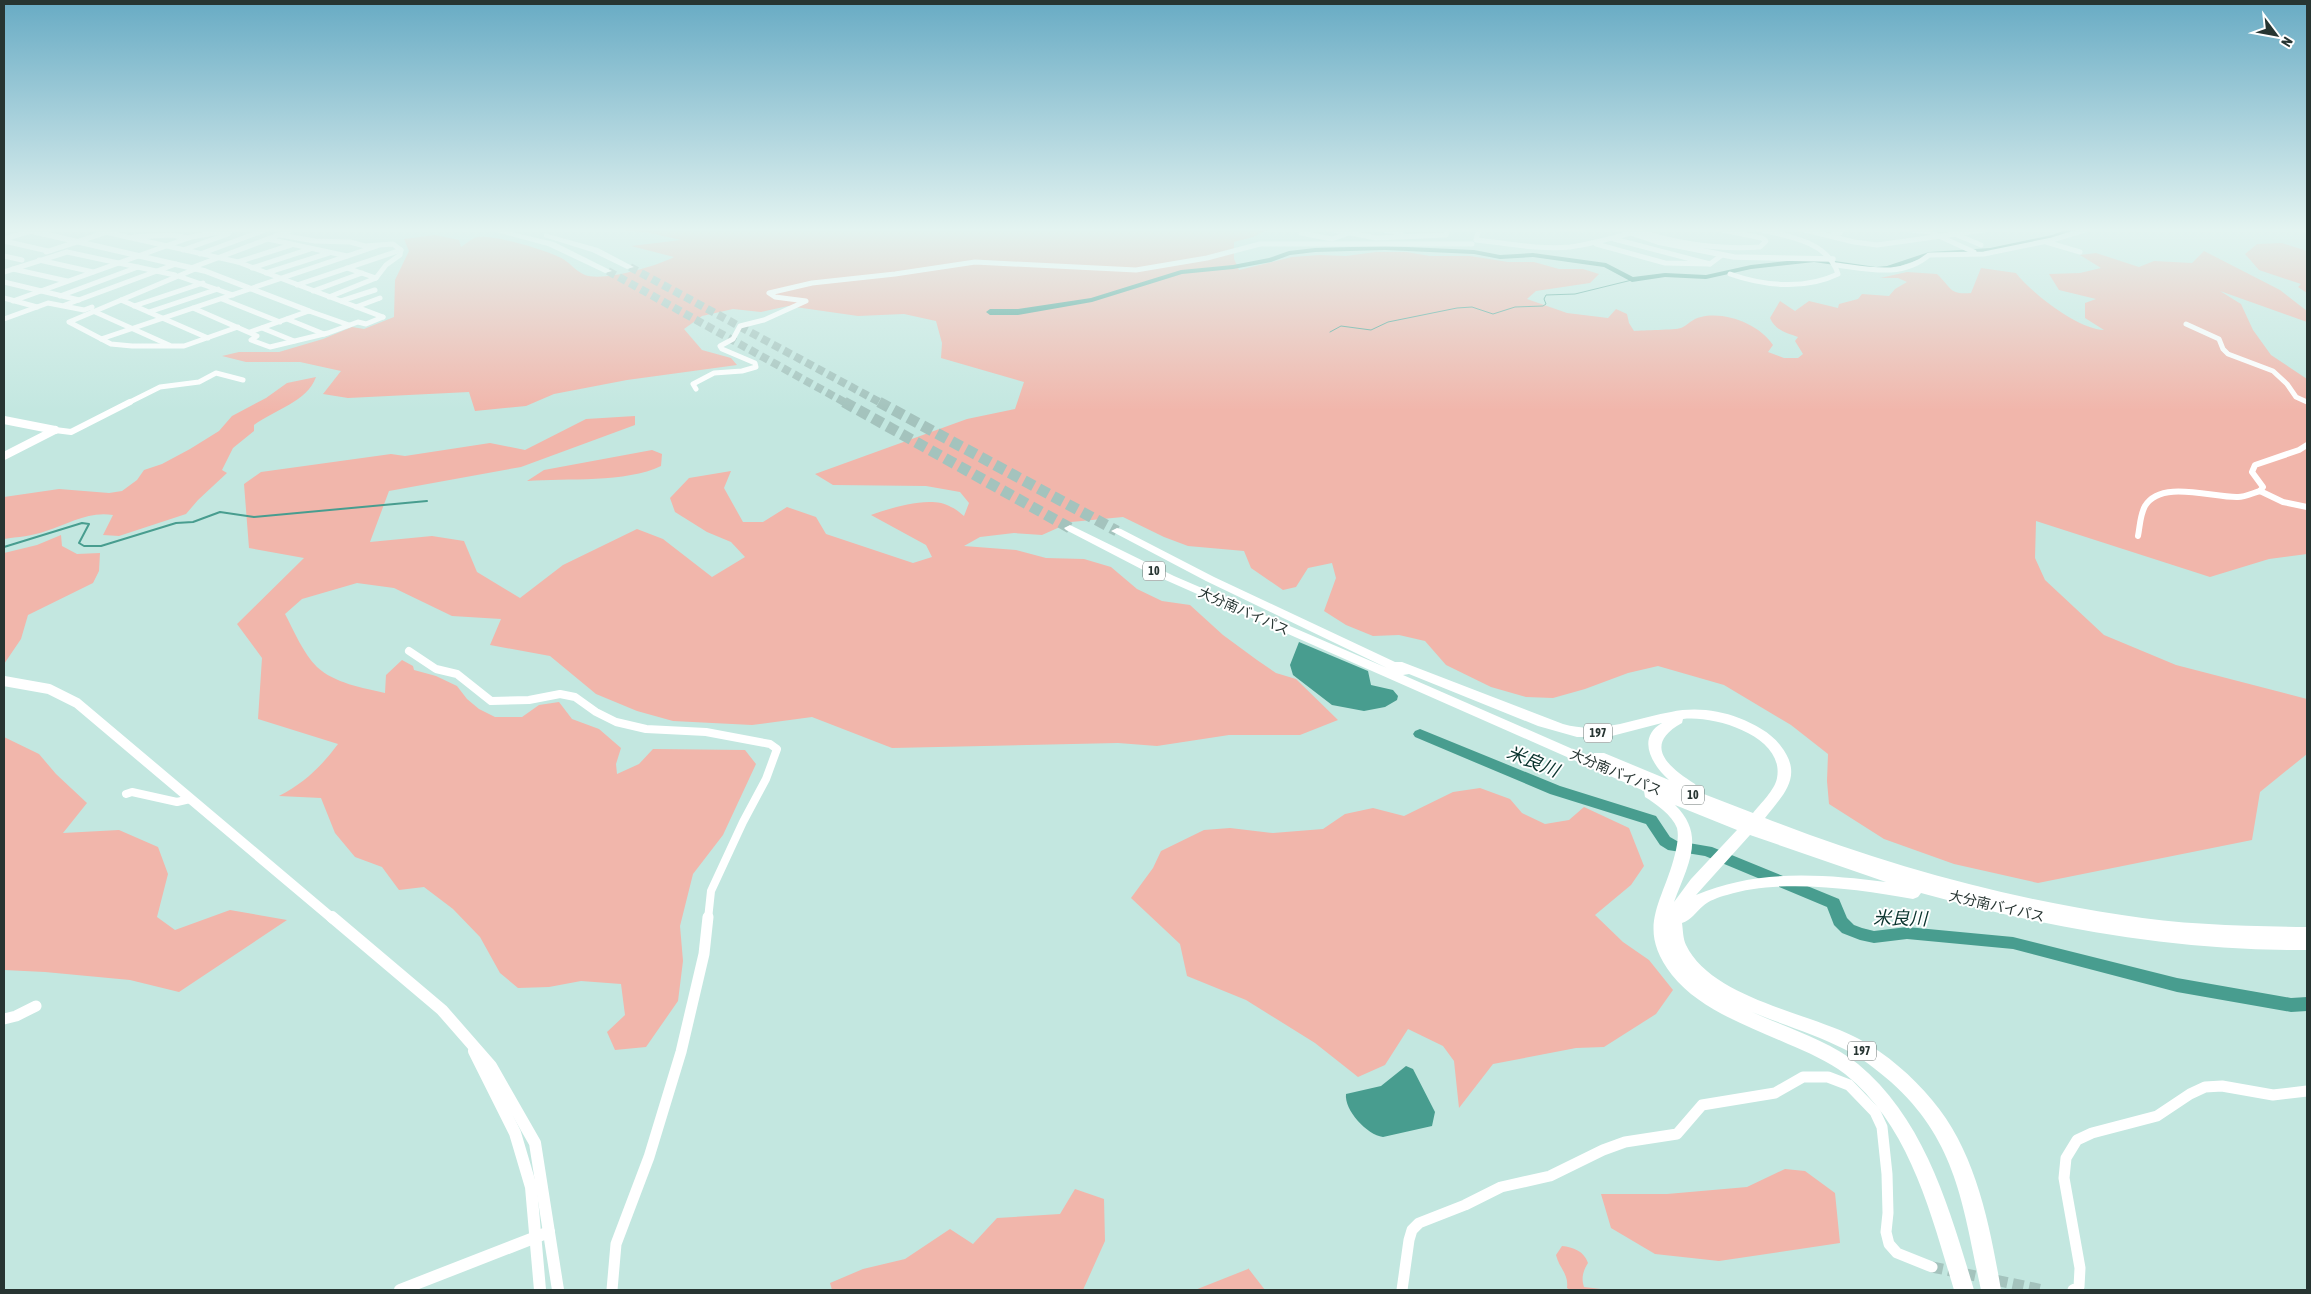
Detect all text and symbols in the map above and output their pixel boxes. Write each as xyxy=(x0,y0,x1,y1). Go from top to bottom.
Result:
north arrow xyxy=(2251,10,2301,60)
text: N xyxy=(2278,34,2296,50)
road number: 10 xyxy=(1143,562,1165,580)
street label: 大分南バイパス xyxy=(1196,584,1292,638)
road number: 197 xyxy=(1584,724,1612,742)
water label: 米良川 xyxy=(1504,741,1564,782)
street label: 大分南バイパス xyxy=(1568,746,1664,798)
road number: 10 xyxy=(1682,786,1704,804)
street label: 大分南バイパス xyxy=(1948,887,2046,925)
water label: 米良川 xyxy=(1873,907,1929,929)
road number: 197 xyxy=(1848,1042,1876,1060)

